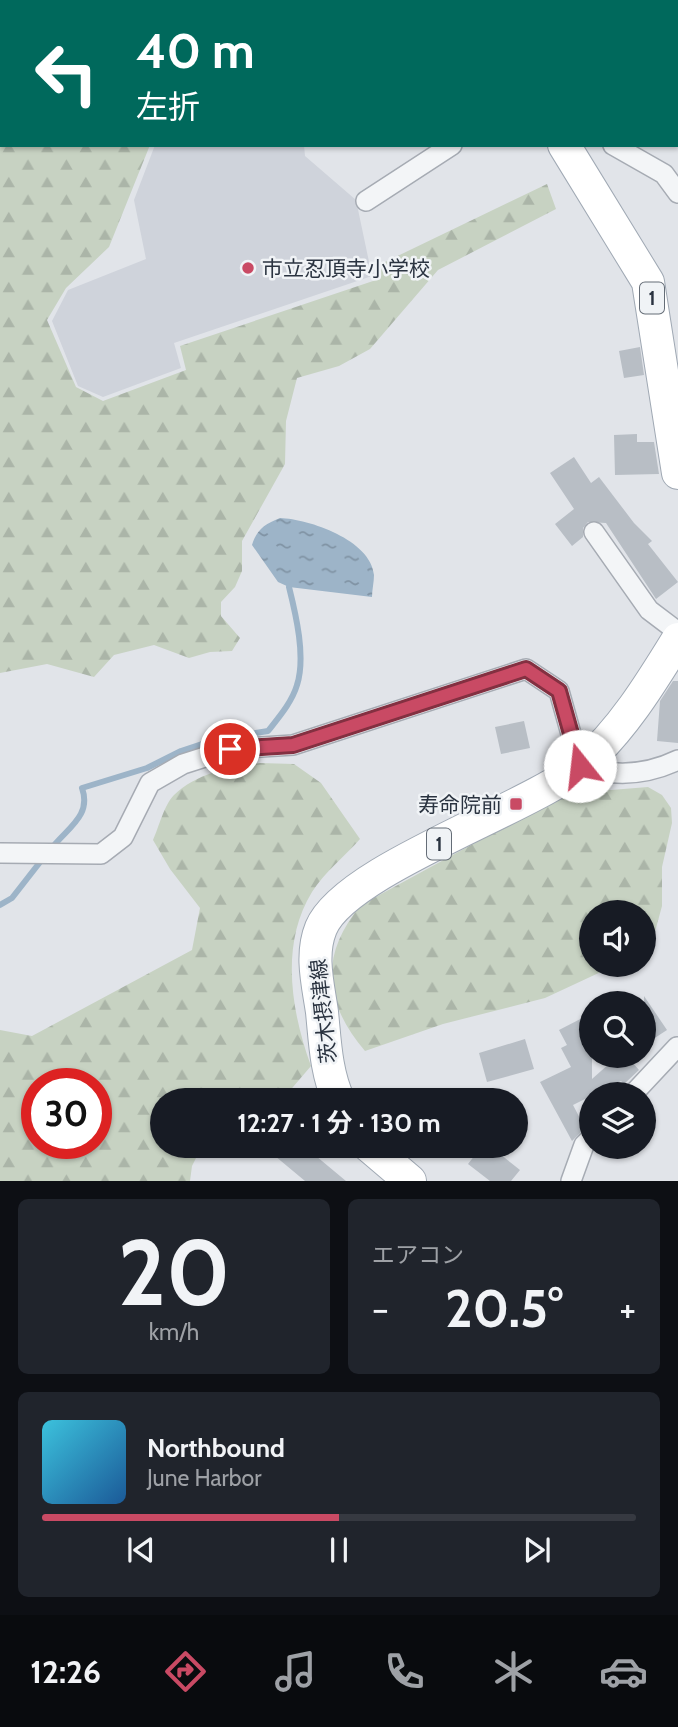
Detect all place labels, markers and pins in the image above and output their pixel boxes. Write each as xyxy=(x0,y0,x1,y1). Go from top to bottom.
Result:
place label: 市立忍頂寺小学校 xyxy=(262,256,430,281)
marker: 市立忍頂寺小学校 xyxy=(240,260,256,276)
pin xyxy=(200,719,260,779)
place label: 寿命院前 xyxy=(418,792,502,817)
marker: 寿命院前 xyxy=(508,796,524,812)

